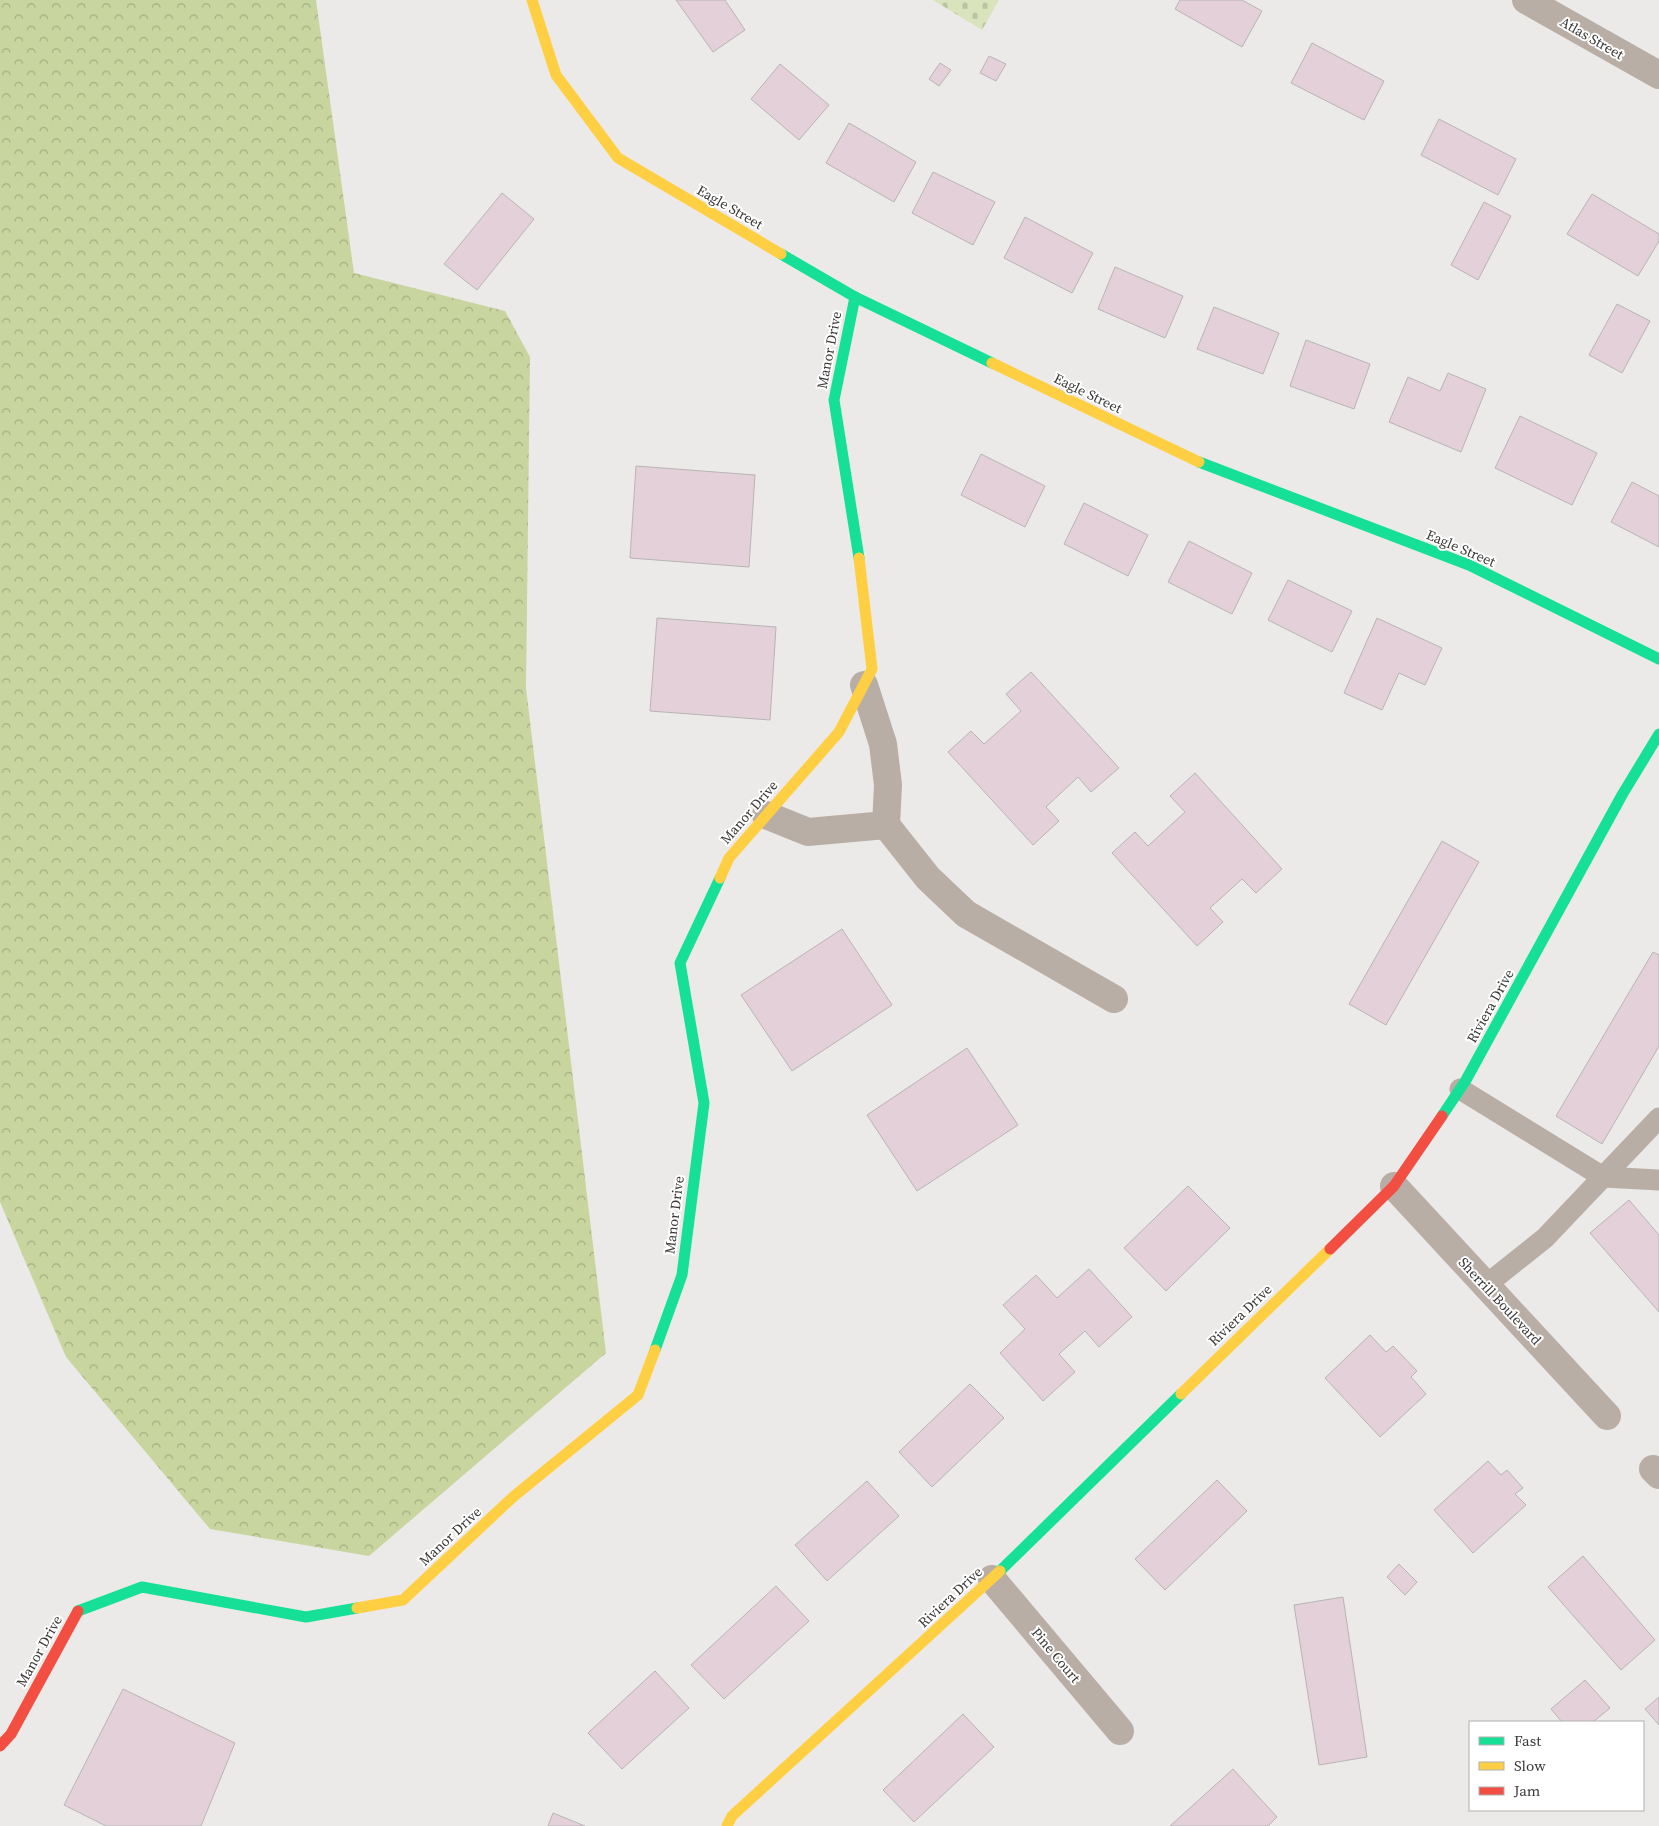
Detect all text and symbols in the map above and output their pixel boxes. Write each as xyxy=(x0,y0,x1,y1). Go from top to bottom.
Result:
street label: Atlas Street xyxy=(1557,12,1628,64)
street label: Eagle Street xyxy=(693,180,767,234)
street label: Manor Drive xyxy=(812,310,846,390)
street label: Eagle Street xyxy=(1051,368,1126,418)
street label: Eagle Street xyxy=(1423,524,1499,572)
street label: Manor Drive xyxy=(716,776,782,848)
street label: Riviera Drive xyxy=(1462,966,1518,1046)
street label: Manor Drive xyxy=(659,1175,689,1255)
street label: Sherrill Boulevard xyxy=(1454,1253,1546,1349)
street label: Riviera Drive xyxy=(1204,1280,1276,1350)
street label: Manor Drive xyxy=(414,1502,486,1570)
street label: Riviera Drive xyxy=(913,1562,987,1632)
street label: Manor Drive xyxy=(11,1612,67,1690)
street label: Pine Court xyxy=(1027,1623,1085,1687)
legend xyxy=(1469,1721,1644,1811)
text: Fast xyxy=(1514,1730,1541,1751)
text: Slow xyxy=(1514,1755,1546,1776)
text: Jam xyxy=(1513,1780,1541,1801)

